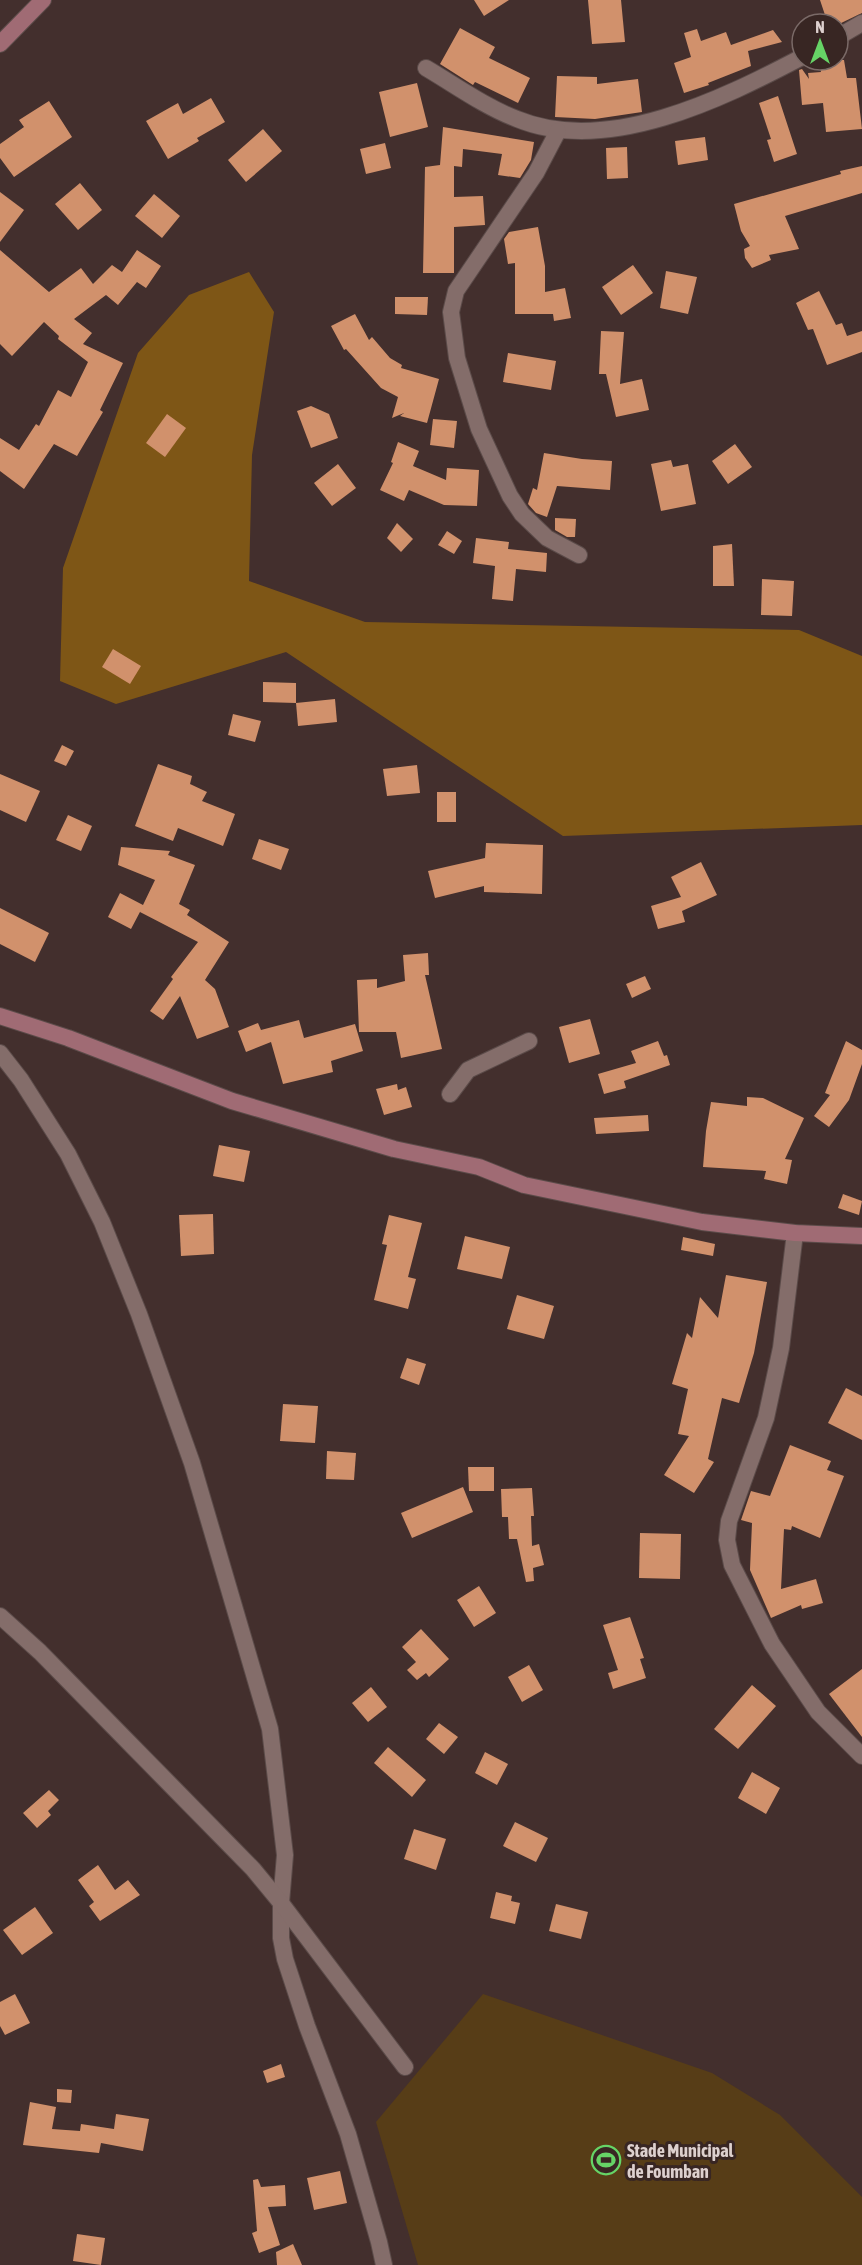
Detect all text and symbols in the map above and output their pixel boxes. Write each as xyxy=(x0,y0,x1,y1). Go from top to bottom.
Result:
north arrow xyxy=(790,12,850,72)
text: N xyxy=(815,18,825,36)
place label: Stade Municipal de Foumban xyxy=(627,2140,734,2182)
sports icon: Stade Municipal de Foumban xyxy=(590,2144,622,2176)

